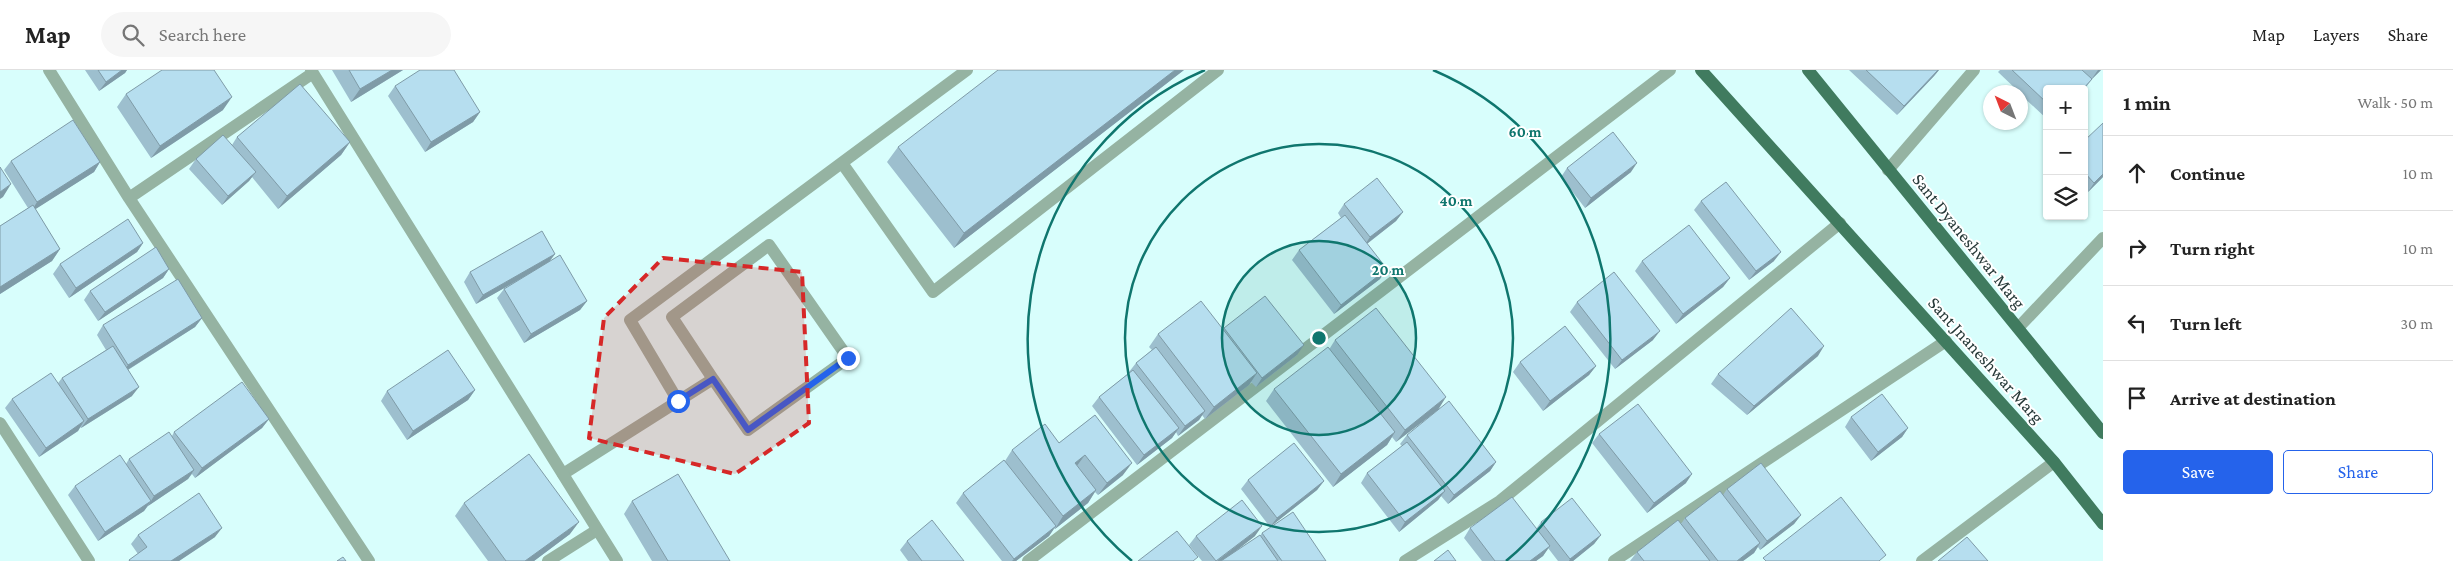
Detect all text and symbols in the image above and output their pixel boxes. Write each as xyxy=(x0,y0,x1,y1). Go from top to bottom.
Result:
search box xyxy=(101,12,451,57)
text: Map xyxy=(25,21,71,48)
icon: search xyxy=(119,21,147,49)
text: Search here xyxy=(159,24,246,45)
text: Map xyxy=(2252,25,2285,45)
text: Layers xyxy=(2313,25,2360,45)
text: Share xyxy=(2388,25,2428,45)
north arrow xyxy=(1983,85,2028,130)
map controls xyxy=(2043,85,2088,220)
button: + xyxy=(2043,85,2088,130)
text: 1 min xyxy=(2123,91,2171,115)
text: Walk · 50 m xyxy=(2357,94,2433,111)
text: 60 m xyxy=(1509,124,1542,140)
button: − xyxy=(2043,130,2088,175)
icon: ahead xyxy=(2123,159,2151,187)
text: Continue xyxy=(2170,163,2245,184)
text: 10 m xyxy=(2403,165,2433,182)
street label: Sant Dyaneshwar Marg xyxy=(1908,169,2030,313)
button: layers xyxy=(2043,175,2088,220)
text: 40 m xyxy=(1440,193,1473,209)
icon: right xyxy=(2123,234,2151,262)
text: Turn right xyxy=(2170,238,2255,259)
text: 10 m xyxy=(2403,240,2433,257)
text: 20 m xyxy=(1372,262,1404,278)
street label: Sant Jnaneshwar Marg xyxy=(1924,293,2048,427)
icon: left xyxy=(2123,309,2151,337)
text: Turn left xyxy=(2170,313,2242,334)
text: 30 m xyxy=(2401,315,2433,332)
centre of rings xyxy=(1310,329,1328,347)
route end xyxy=(837,347,860,370)
icon: arrive xyxy=(2123,384,2151,412)
text: Arrive at destination xyxy=(2170,388,2336,409)
route start xyxy=(667,390,690,413)
button: Save xyxy=(2123,450,2273,494)
button: Share xyxy=(2283,450,2433,494)

